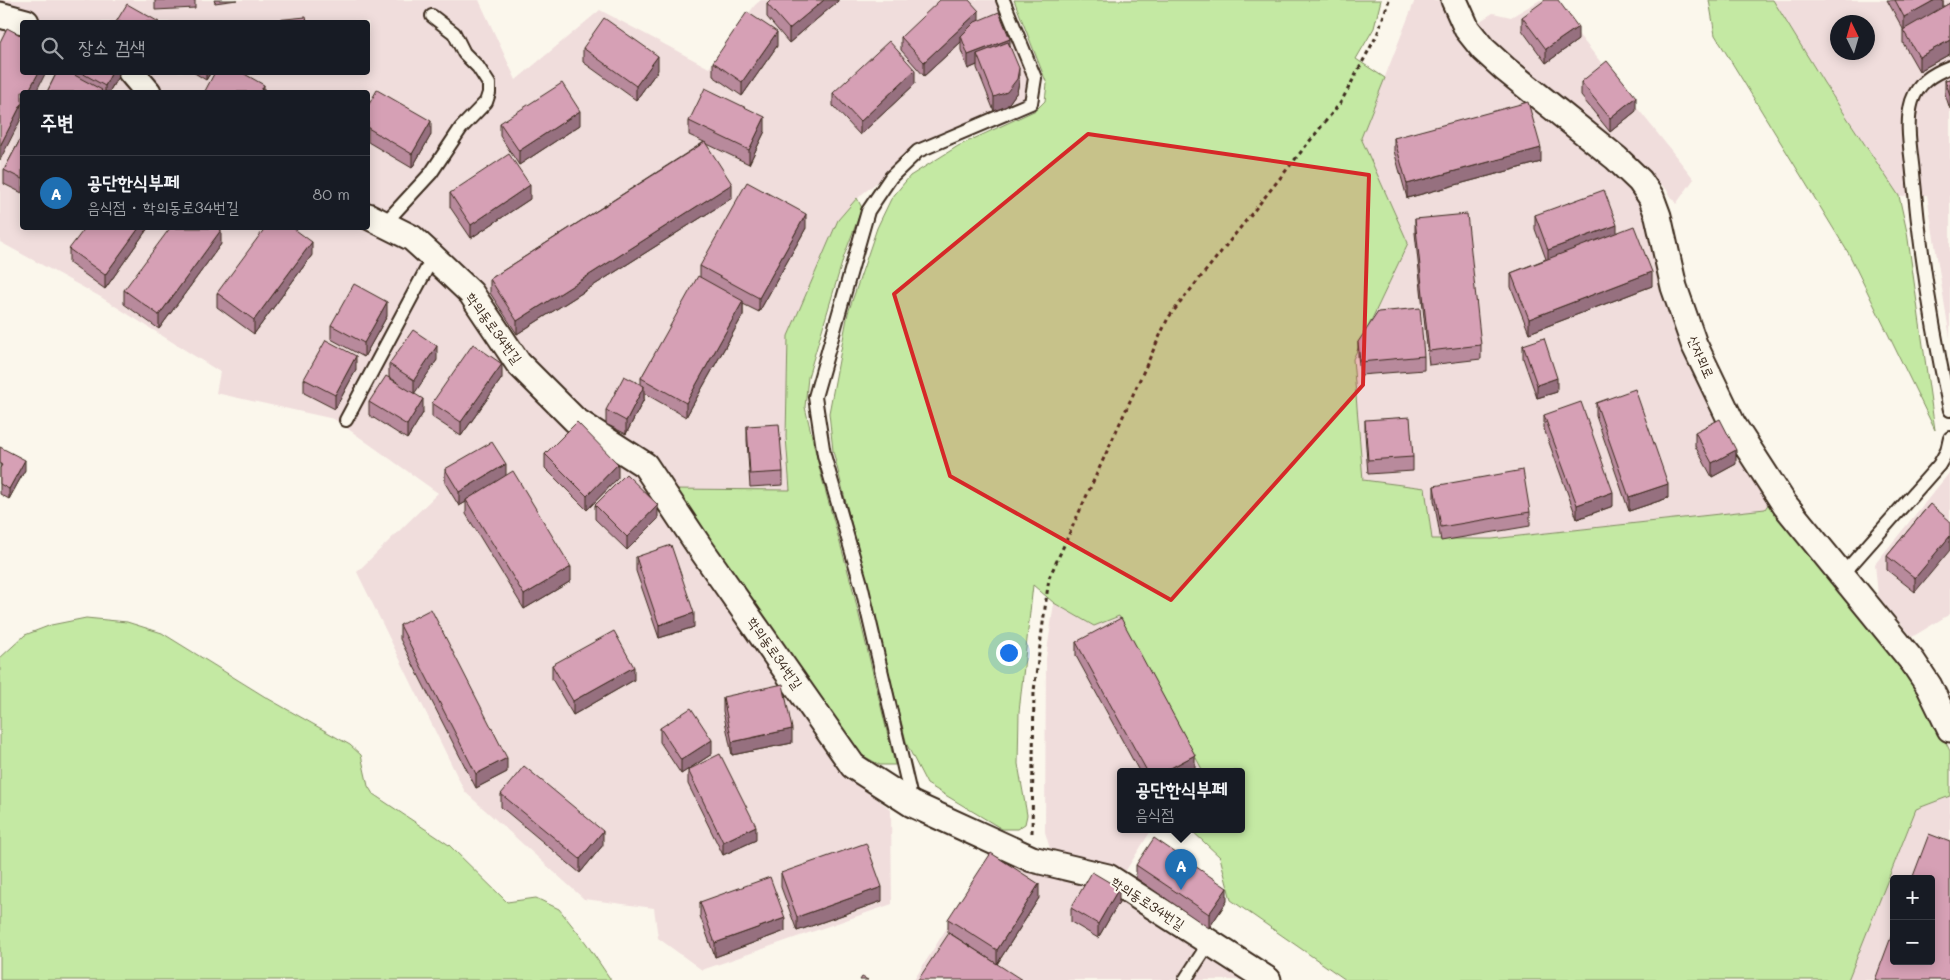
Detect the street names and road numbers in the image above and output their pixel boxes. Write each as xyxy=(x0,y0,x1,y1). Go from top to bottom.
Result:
street label: 학의동로34번길 xyxy=(462,288,527,368)
street label: 산자뫼로 xyxy=(1684,332,1719,381)
street label: 학의동로34번길 xyxy=(744,613,808,693)
street label: 학의동로34번길 xyxy=(1108,872,1189,934)

